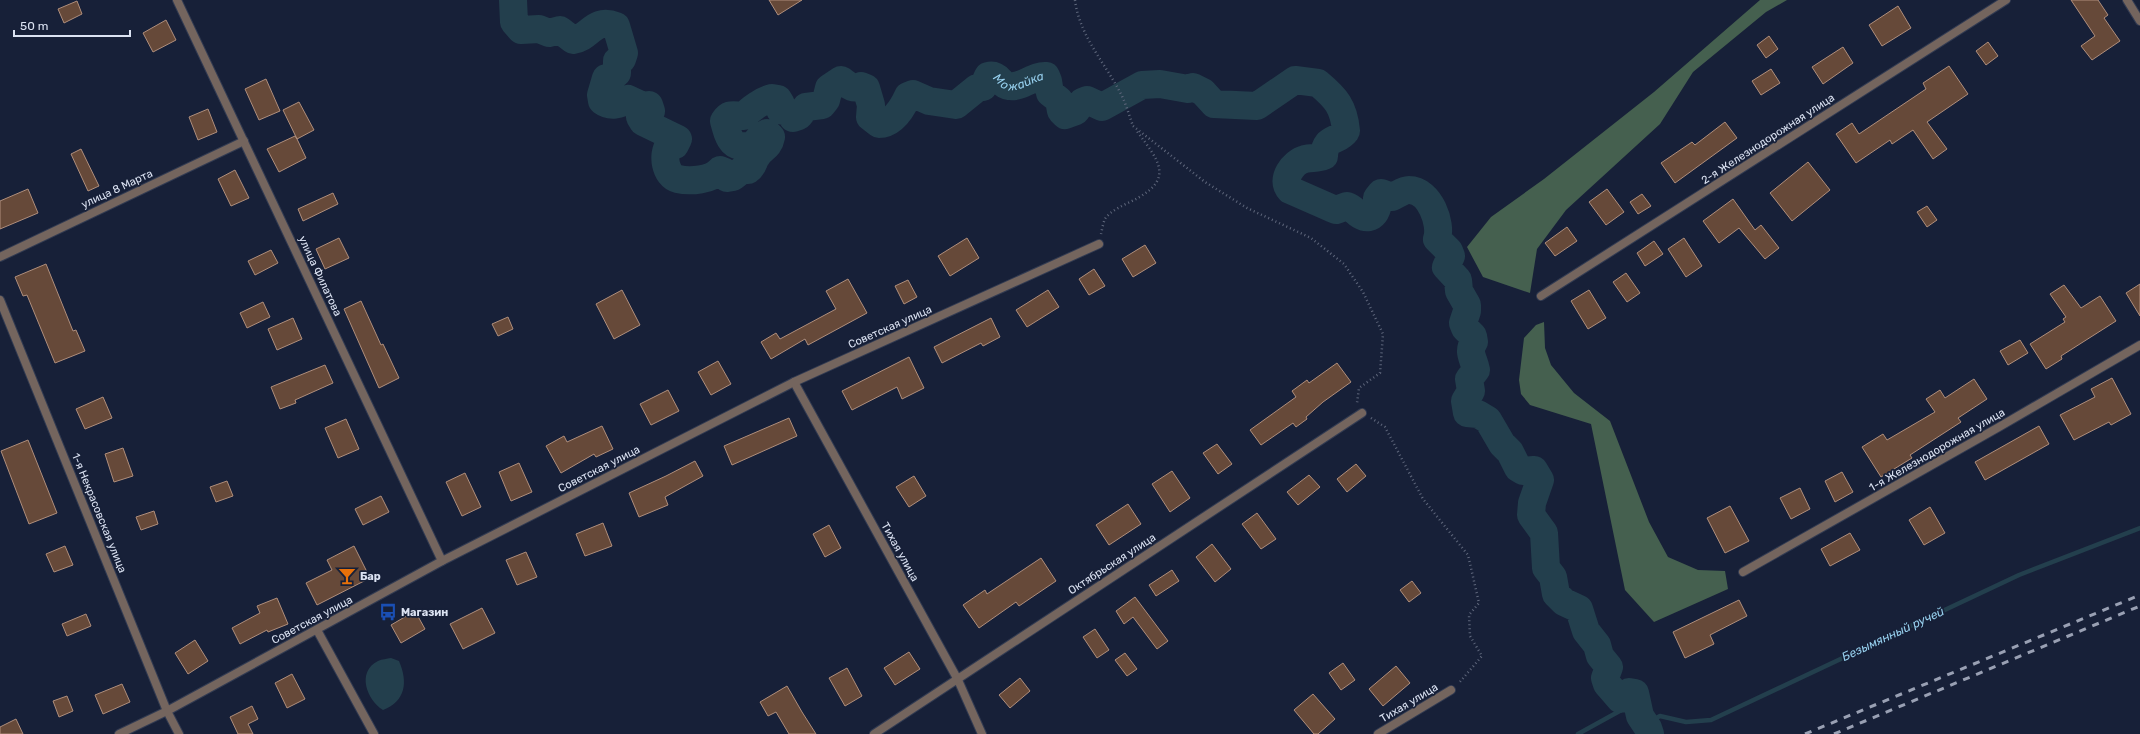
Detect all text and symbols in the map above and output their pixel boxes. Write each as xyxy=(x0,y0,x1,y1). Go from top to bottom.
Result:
scale bar xyxy=(14,12,130,38)
text: 50 m xyxy=(20,19,48,33)
water label: Можайка xyxy=(990,69,1045,93)
street label: 2-я Железнодорожная улица xyxy=(1699,91,1837,187)
street label: улица 8 Марта xyxy=(79,167,155,211)
street label: улица Филатова xyxy=(296,234,344,318)
street label: Советская улица xyxy=(846,303,934,351)
street label: 1-я Железнодорожная улица xyxy=(1867,406,2007,494)
street label: Советская улица xyxy=(556,443,642,495)
street label: 1-я Некрасовская улица xyxy=(69,451,129,575)
street label: Тихая улица xyxy=(878,520,922,584)
street label: Октябрьская улица xyxy=(1066,531,1158,597)
bar icon: Бар xyxy=(337,566,357,586)
place label: Бар xyxy=(360,570,381,583)
street label: Советская улица xyxy=(269,593,355,647)
bus stop icon: Магазин xyxy=(378,602,398,622)
water label: Безымянный ручей xyxy=(1840,604,1946,664)
place label: Магазин xyxy=(401,606,448,619)
street label: Тихая улица xyxy=(1378,681,1440,725)

